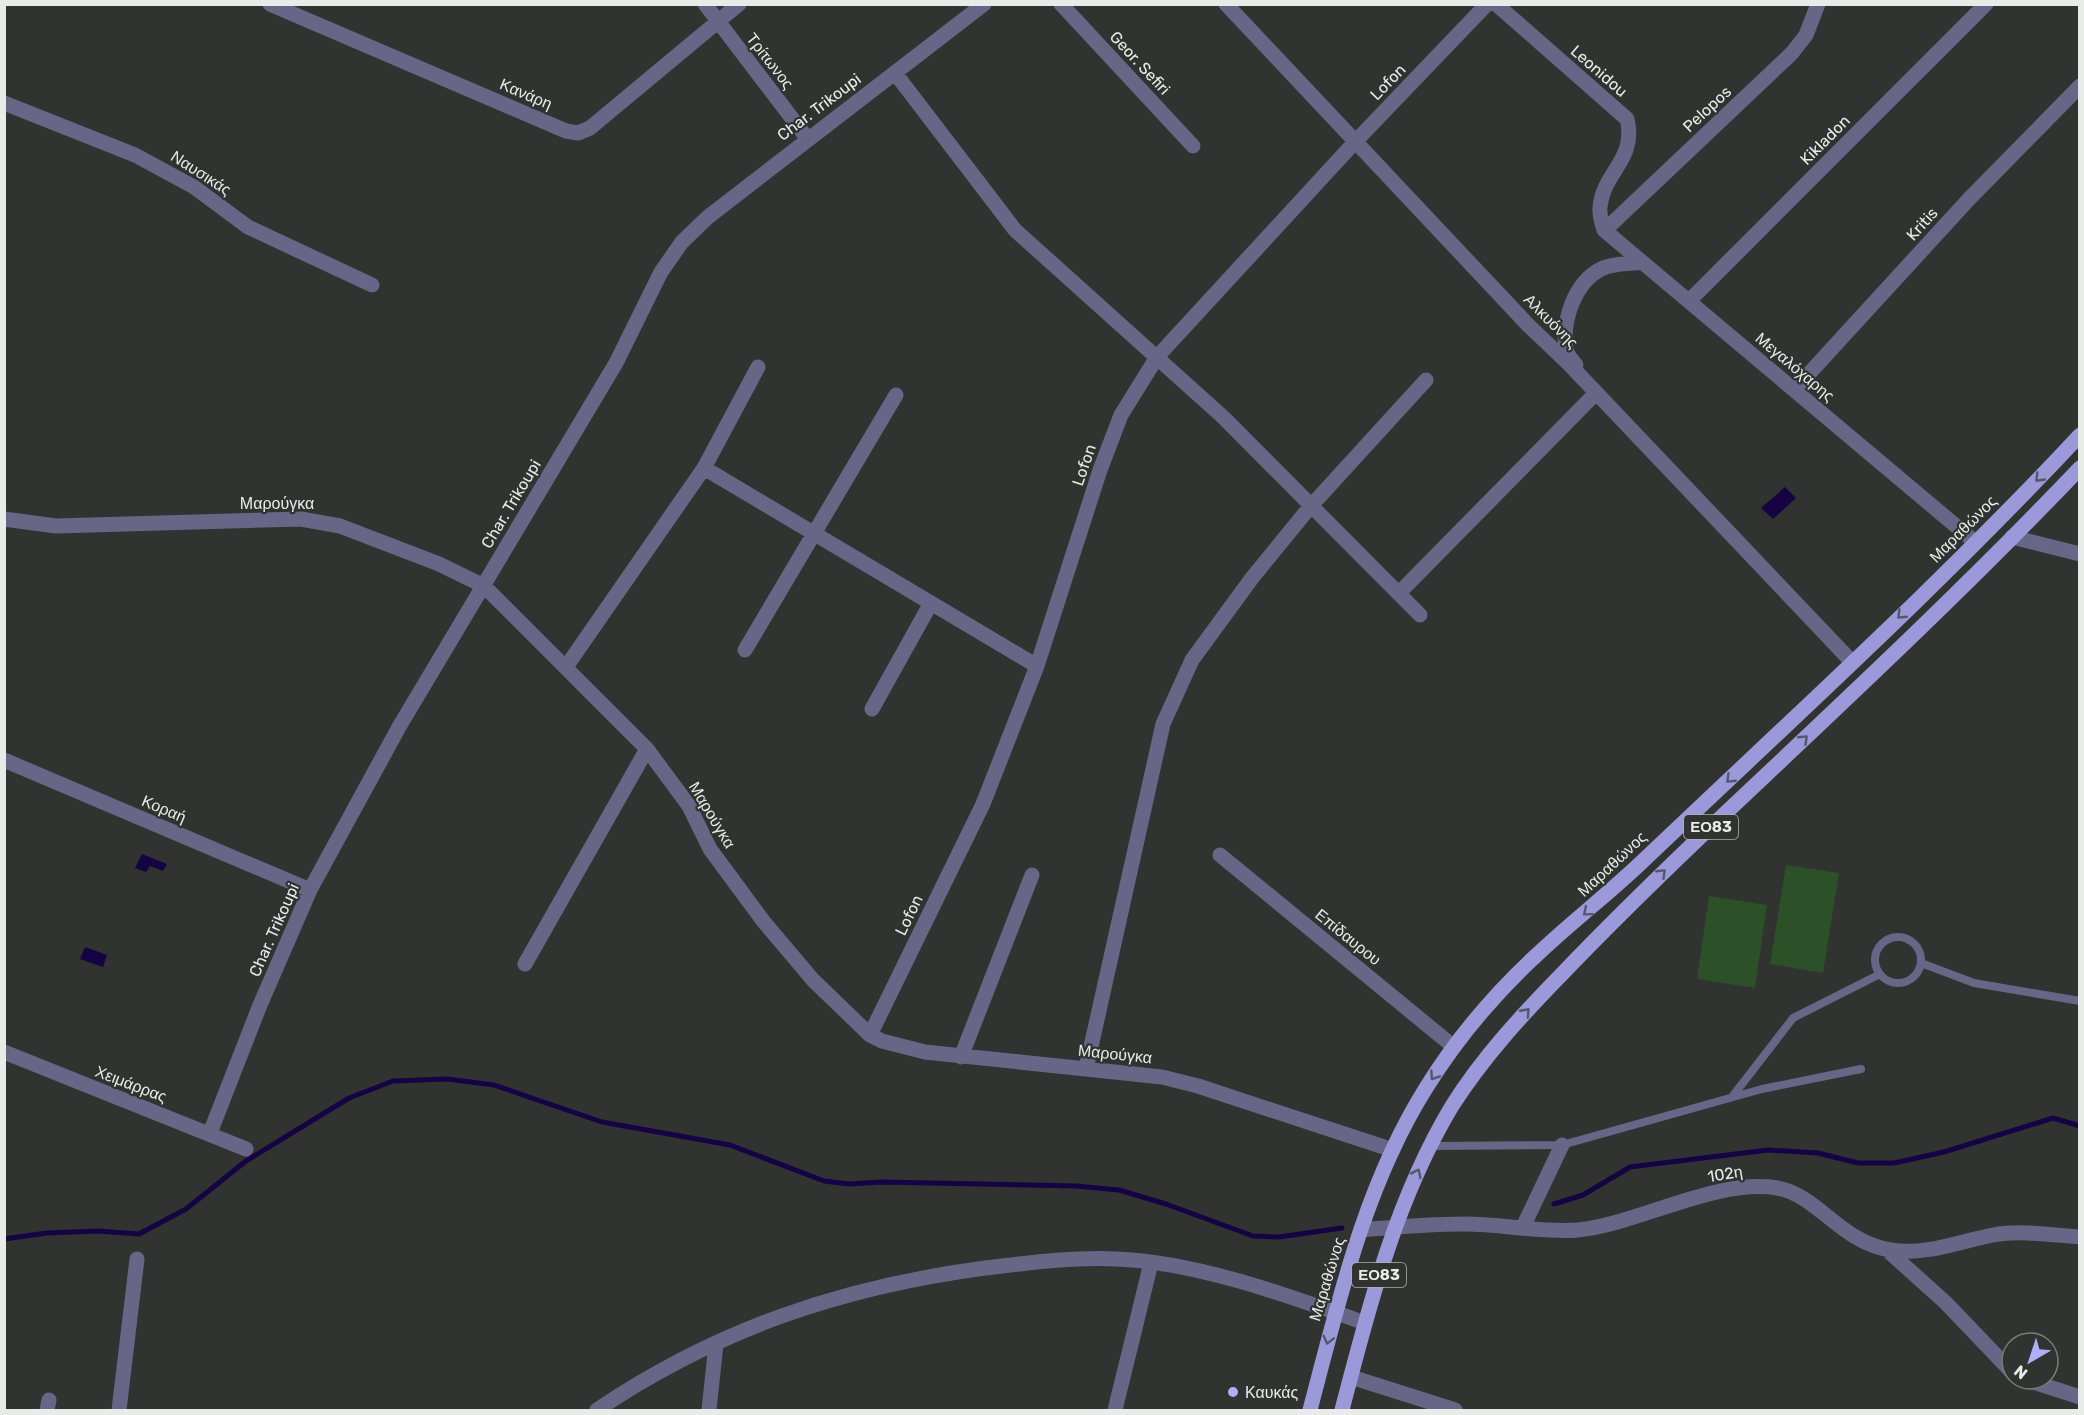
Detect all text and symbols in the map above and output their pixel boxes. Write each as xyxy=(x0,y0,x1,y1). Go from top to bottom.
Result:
street label: Geor. Sefiri xyxy=(1106,27,1174,99)
street label: Τρίτωνος xyxy=(742,29,798,93)
street label: Leonidou xyxy=(1567,41,1631,101)
street label: Lofon xyxy=(1366,60,1410,104)
street label: Char. Trikoupi xyxy=(773,69,865,145)
street label: Κανάρη xyxy=(497,75,555,113)
street label: Pelopos xyxy=(1679,82,1735,136)
street label: Kikladon xyxy=(1796,111,1854,169)
street label: Ναυσικάς xyxy=(167,147,235,200)
street label: Kritis xyxy=(1902,204,1942,244)
street label: Αλκυόνης xyxy=(1520,290,1582,352)
street label: Μεγαλόχαρης xyxy=(1752,329,1838,406)
street label: Lofon xyxy=(1068,442,1100,488)
street label: Char. Trikoupi xyxy=(477,456,545,552)
one-way arrow xyxy=(2035,471,2046,481)
street label: Μαραθώνος xyxy=(1926,491,2001,566)
street label: Μαρούγκα xyxy=(240,494,314,513)
one-way arrow xyxy=(1898,608,1909,619)
one-way arrow xyxy=(1797,735,1807,746)
one-way arrow xyxy=(1726,771,1737,782)
street label: Μαρούγκα xyxy=(685,778,739,852)
street label: Κοραή xyxy=(139,791,189,827)
road number: ΕΟ83 xyxy=(1684,815,1738,839)
street label: Μαραθώνος xyxy=(1574,827,1650,901)
one-way arrow xyxy=(1655,870,1666,881)
street label: Char. Trikoupi xyxy=(245,880,303,980)
street label: Lofon xyxy=(891,892,927,938)
street label: Επίδαυρου xyxy=(1311,905,1385,969)
one-way arrow xyxy=(1583,905,1594,916)
one-way arrow xyxy=(1519,1009,1530,1019)
street label: Μαρούγκα xyxy=(1077,1041,1153,1067)
street label: Χειμάρρας xyxy=(93,1062,170,1106)
one-way arrow xyxy=(1430,1069,1441,1080)
street label: 102η xyxy=(1706,1162,1744,1186)
one-way arrow xyxy=(1410,1169,1421,1180)
street label: Μαραθώνος xyxy=(1305,1234,1349,1323)
road number: ΕΟ83 xyxy=(1352,1263,1406,1287)
north arrow xyxy=(2000,1331,2060,1391)
one-way arrow xyxy=(1323,1335,1336,1345)
text: N xyxy=(2010,1361,2031,1383)
place label: Καυκάς xyxy=(1245,1383,1299,1402)
marker: Καυκάς xyxy=(1226,1385,1240,1399)

